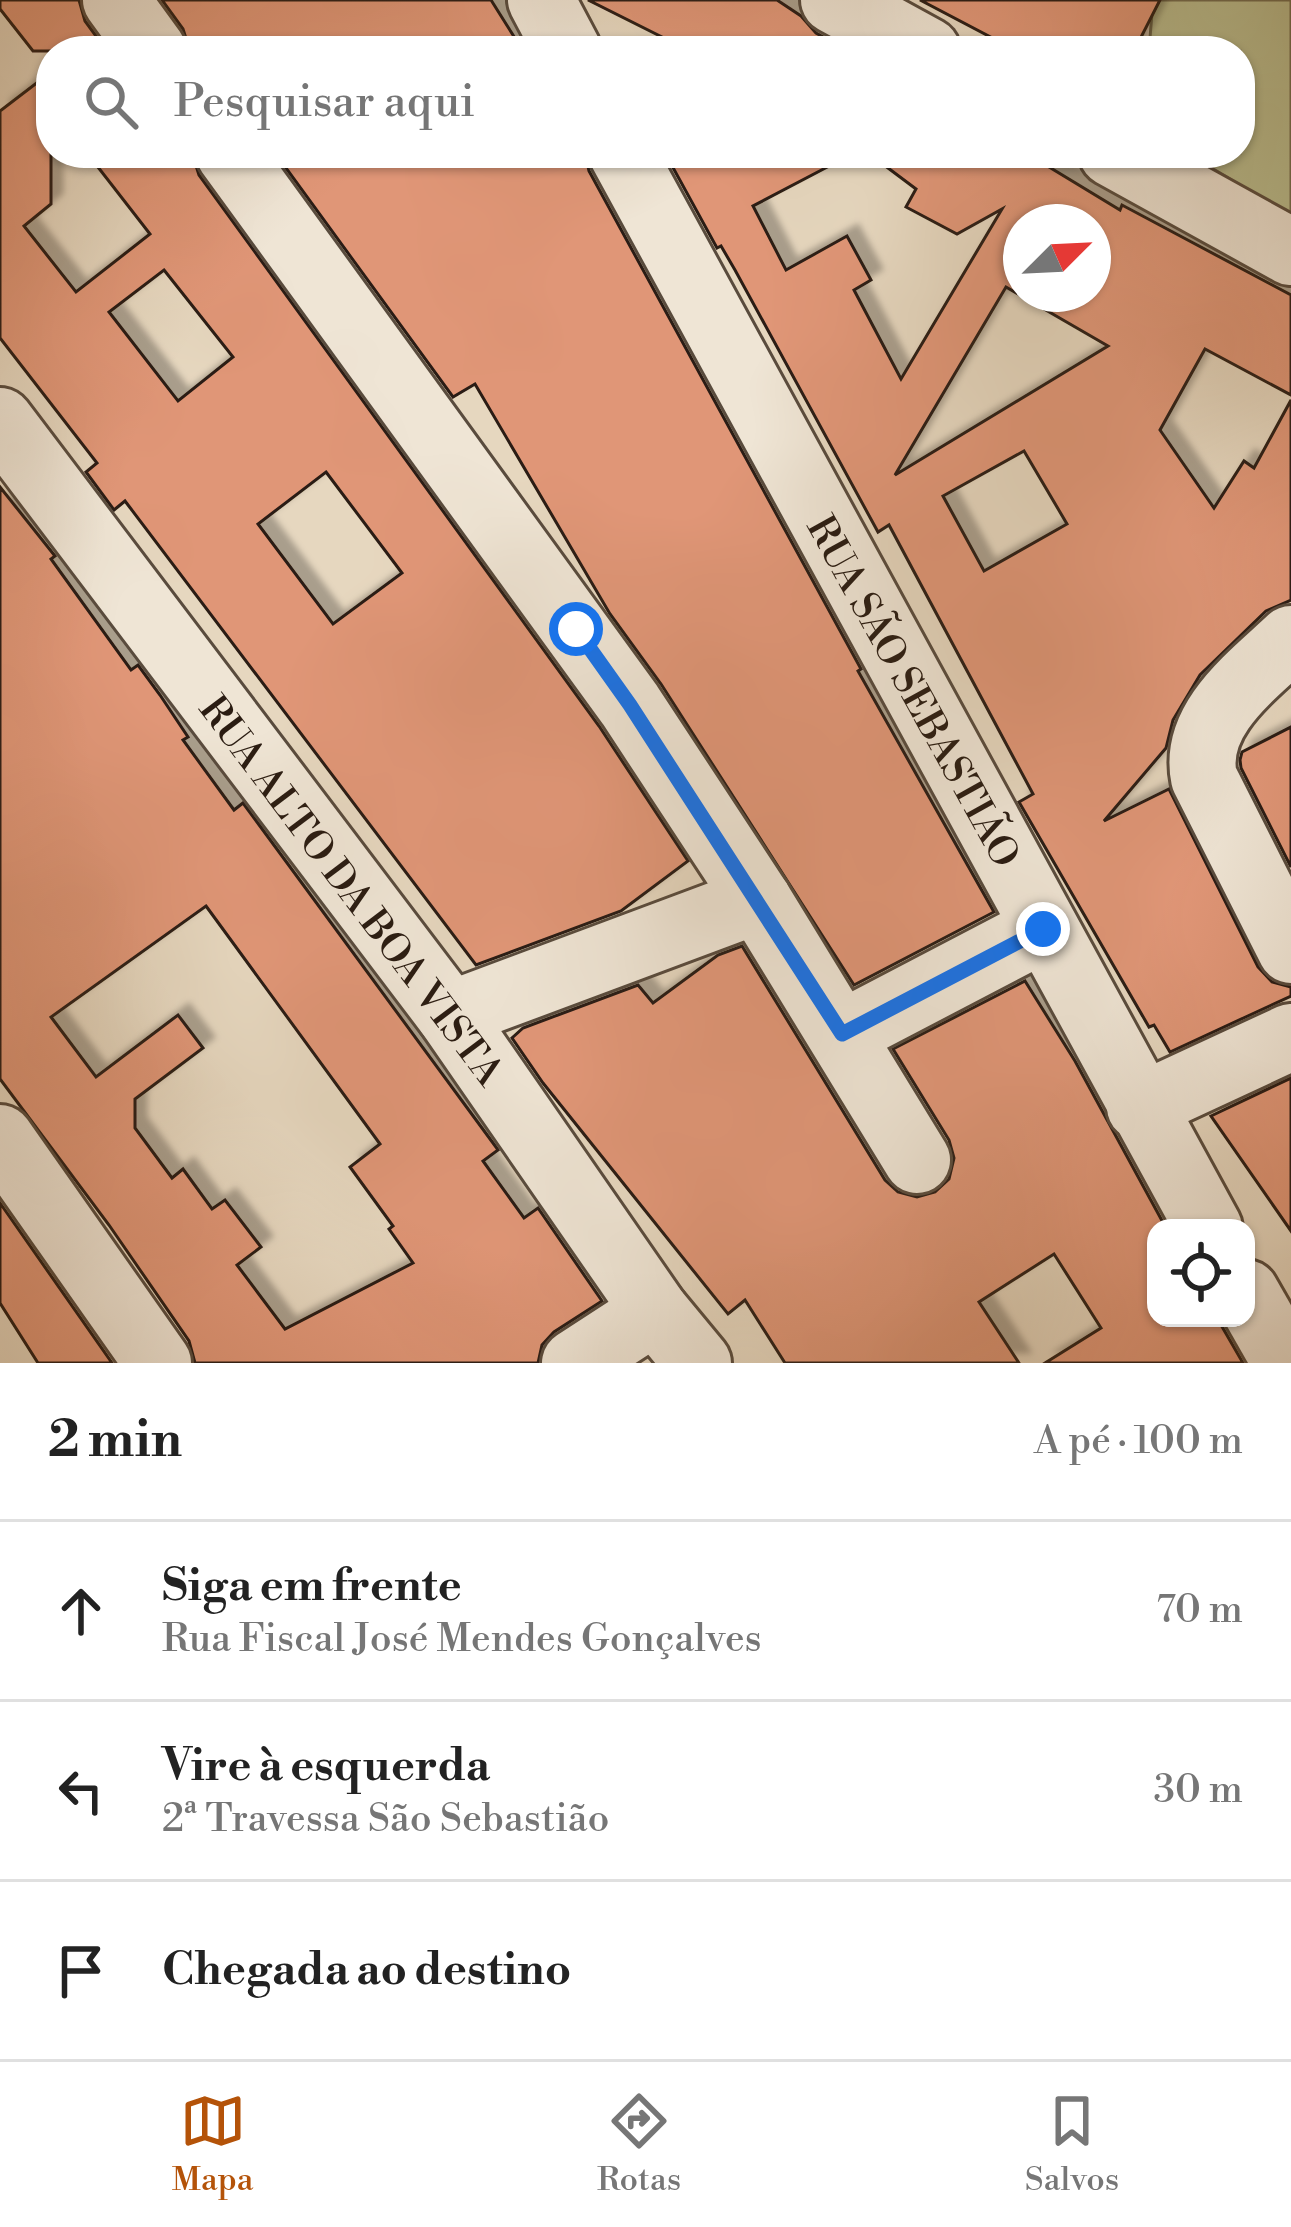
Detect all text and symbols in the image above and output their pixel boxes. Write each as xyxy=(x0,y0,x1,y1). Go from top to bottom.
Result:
search box xyxy=(36,36,1255,168)
icon: search xyxy=(78,69,144,135)
text: Pesquisar aqui xyxy=(174,74,475,131)
north arrow xyxy=(1003,204,1111,312)
street label: RUA SÃO SEBASTIÃO xyxy=(795,507,1031,877)
route start xyxy=(549,602,603,656)
street label: RUA ALTO DA BOA VISTA xyxy=(187,687,514,1097)
route end xyxy=(1016,902,1070,956)
map controls xyxy=(1147,1219,1255,1327)
button: locate xyxy=(1147,1219,1255,1327)
text: 2 min xyxy=(48,1409,182,1473)
text: A pé · 100 m xyxy=(1034,1417,1243,1466)
text: Siga em frente xyxy=(162,1558,462,1615)
icon: ahead xyxy=(48,1578,114,1644)
text: 70 m xyxy=(1156,1586,1243,1635)
text: Rua Fiscal José Mendes Gonçalves xyxy=(162,1615,762,1664)
text: Vire à esquerda xyxy=(162,1738,490,1795)
icon: left xyxy=(48,1758,114,1824)
text: 30 m xyxy=(1153,1766,1243,1815)
text: 2ª Travessa São Sebastião xyxy=(162,1795,610,1844)
icon: arrive xyxy=(48,1938,114,2004)
text: Chegada ao destino xyxy=(162,1942,571,1999)
tab: Mapa xyxy=(172,2088,253,2201)
tab: Rotas xyxy=(597,2088,681,2201)
tab: Salvos xyxy=(1025,2088,1119,2201)

